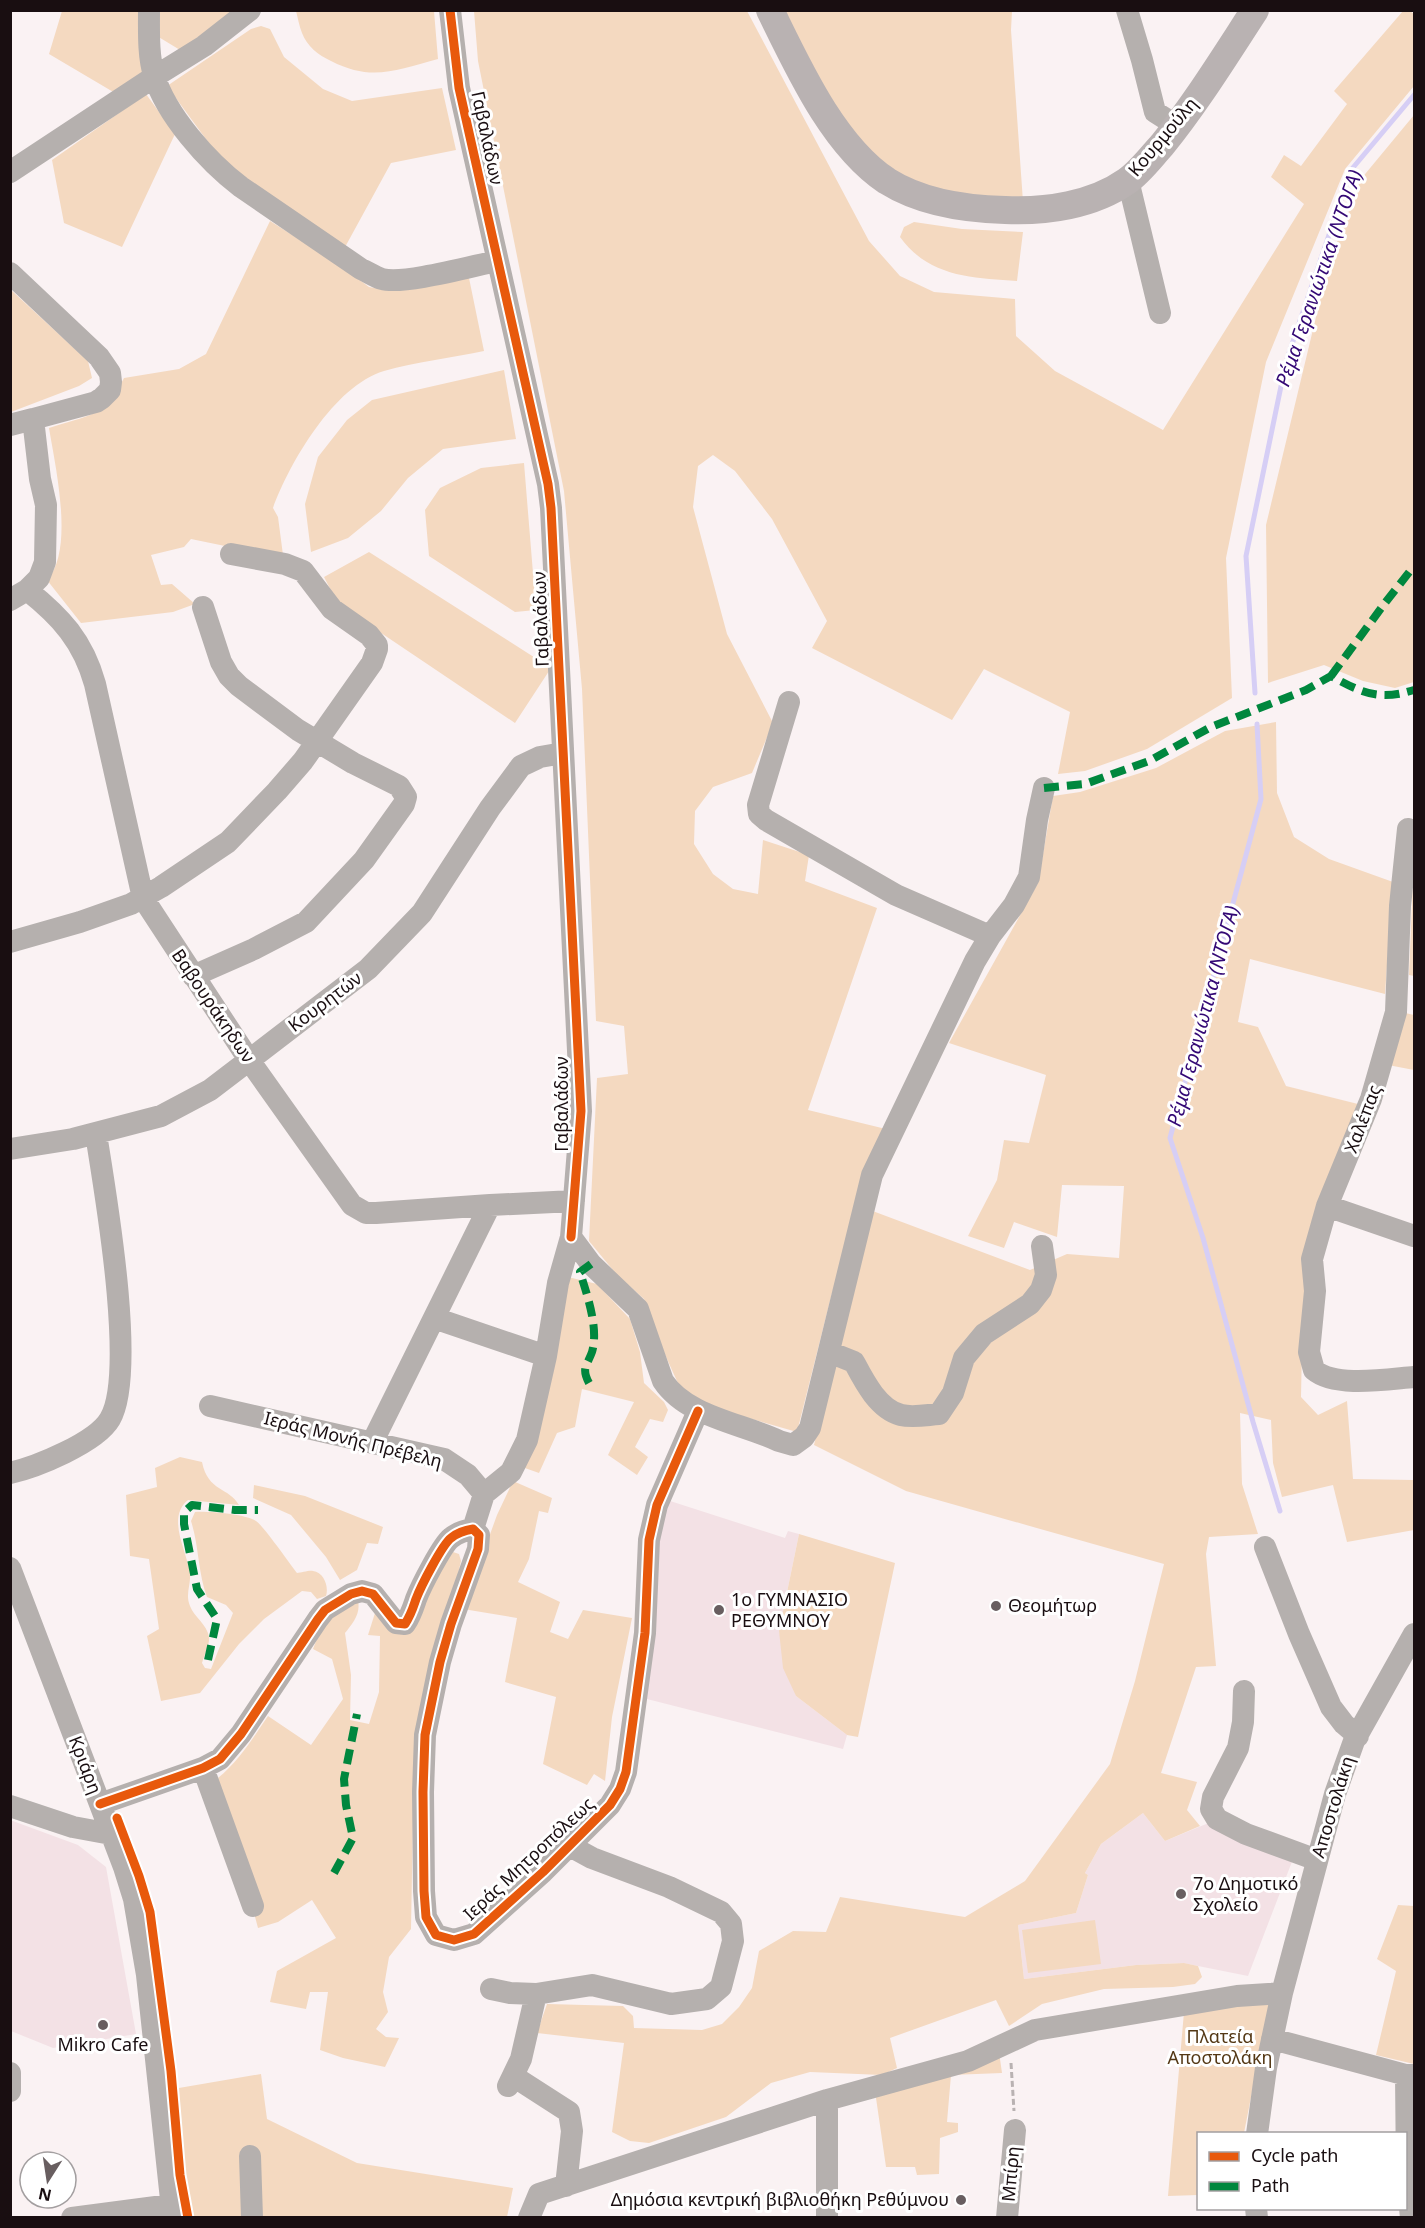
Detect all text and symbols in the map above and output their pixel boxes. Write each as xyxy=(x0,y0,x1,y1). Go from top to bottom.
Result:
street label: Γαβαλάδων xyxy=(466,89,510,187)
street label: Κουρμούλη xyxy=(1122,92,1202,181)
water label: Ρέμα Γερανιώτικα (ΝΤΟΓΑ) xyxy=(1269,166,1368,390)
street label: Γαβαλάδων xyxy=(526,571,554,667)
water label: Ρέμα Γερανιώτικα (ΝΤΟΓΑ) xyxy=(1160,902,1245,1129)
street label: Βαβουράκηδων xyxy=(167,944,261,1067)
street label: Κουρητών xyxy=(283,966,366,1037)
street label: Γαβαλάδων xyxy=(549,1056,573,1152)
street label: Χαλέπας xyxy=(1338,1081,1386,1156)
street label: Ιεράς Μονής Πρέβελη xyxy=(262,1405,445,1473)
place label: 1ο ΓΥΜΝΑΣΙΟ ΡΕΘΥΜΝΟΥ xyxy=(731,1587,848,1632)
place label: Θεομήτωρ xyxy=(1008,1593,1097,1617)
marker: Θεομήτωρ xyxy=(989,1599,1003,1613)
marker: 1ο ΓΥΜΝΑΣΙΟ ΡΕΘΥΜΝΟΥ xyxy=(712,1603,726,1617)
street label: Κριάρη xyxy=(64,1732,108,1797)
street label: Αποστολάκη xyxy=(1305,1753,1359,1860)
street label: Ιεράς Μητροπόλεως xyxy=(458,1791,599,1925)
place label: 7ο Δημοτικό Σχολείο xyxy=(1193,1871,1298,1916)
marker: 7ο Δημοτικό Σχολείο xyxy=(1174,1887,1188,1901)
marker: Mikro Cafe xyxy=(96,2018,110,2032)
park label: Πλατεία Αποστολάκη xyxy=(1168,2024,1272,2069)
place label: Mikro Cafe xyxy=(57,2032,149,2056)
legend xyxy=(1197,2132,1407,2210)
text: Cycle path xyxy=(1251,2143,1338,2167)
street label: Μπίρη xyxy=(996,2145,1024,2203)
north arrow xyxy=(18,2150,78,2210)
text: Path xyxy=(1251,2173,1290,2197)
text: N xyxy=(36,2183,54,2207)
place label: Δημόσια κεντρική βιβλιοθήκη Ρεθύμνου xyxy=(611,2187,949,2211)
marker: Δημόσια κεντρική βιβλιοθήκη Ρεθύμνου xyxy=(954,2193,968,2207)

